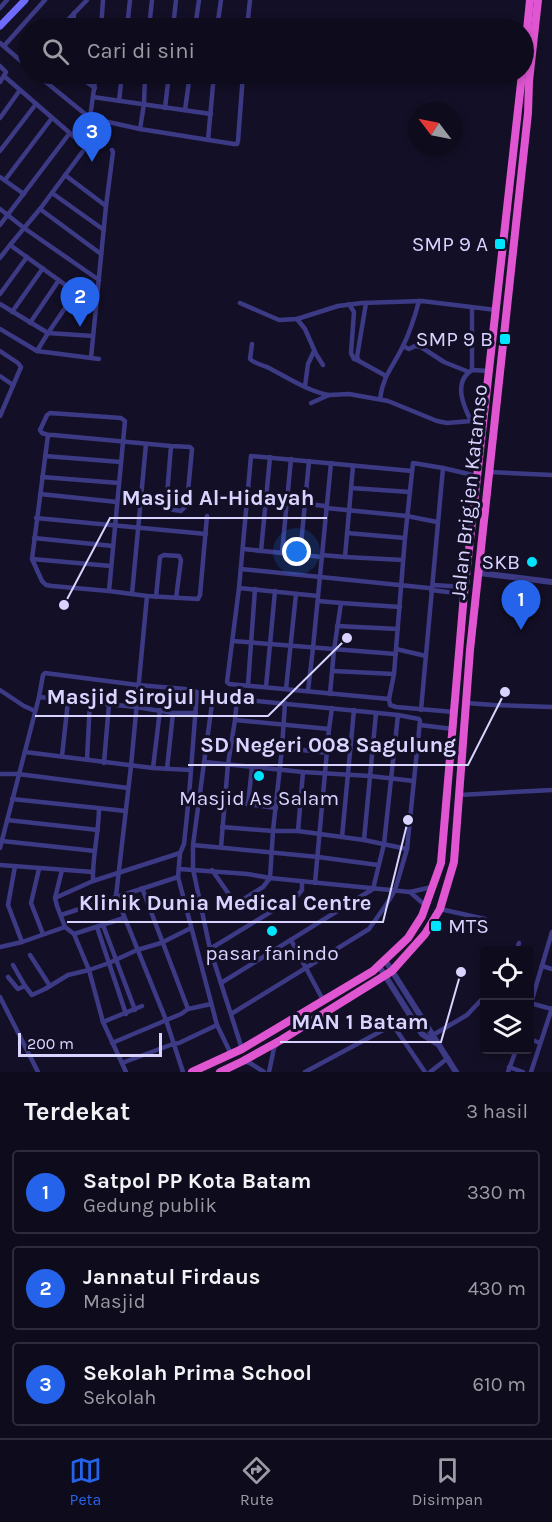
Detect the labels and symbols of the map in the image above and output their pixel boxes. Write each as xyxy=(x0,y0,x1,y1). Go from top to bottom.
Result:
north arrow xyxy=(408,102,462,156)
pin: 3 xyxy=(72,112,112,162)
place label: SMP 9 A xyxy=(412,232,488,256)
marker: SMP 9 A xyxy=(493,237,507,251)
pin: 2 xyxy=(60,278,100,327)
place label: SMP 9 B xyxy=(416,327,493,351)
marker: SMP 9 B xyxy=(498,332,512,346)
street label: Jalan Brigjen Katamso xyxy=(446,383,492,601)
callout: Masjid Al-Hidayah xyxy=(110,478,327,518)
text: Masjid Al-Hidayah xyxy=(122,485,314,511)
your location xyxy=(282,537,311,566)
place label: SKB xyxy=(481,550,520,574)
marker: SKB xyxy=(525,555,539,569)
pin: 1 xyxy=(502,580,540,630)
callout: Masjid Sirojul Huda xyxy=(35,676,268,716)
text: Masjid Sirojul Huda xyxy=(47,684,255,710)
callout: SD Negeri 008 Sagulung xyxy=(188,725,468,765)
text: SD Negeri 008 Sagulung xyxy=(200,732,456,758)
marker: Masjid As Salam xyxy=(252,769,266,783)
place label: Masjid As Salam xyxy=(179,786,339,810)
callout: Klinik Dunia Medical Centre xyxy=(67,882,383,922)
text: Klinik Dunia Medical Centre xyxy=(79,890,371,916)
place label: MTS xyxy=(448,914,489,938)
marker: MTS xyxy=(429,919,443,933)
marker: pasar fanindo xyxy=(265,924,279,938)
place label: pasar fanindo xyxy=(205,941,339,965)
callout: MAN 1 Batam xyxy=(280,1002,441,1042)
text: MAN 1 Batam xyxy=(291,1009,429,1035)
scale bar xyxy=(18,1030,162,1058)

